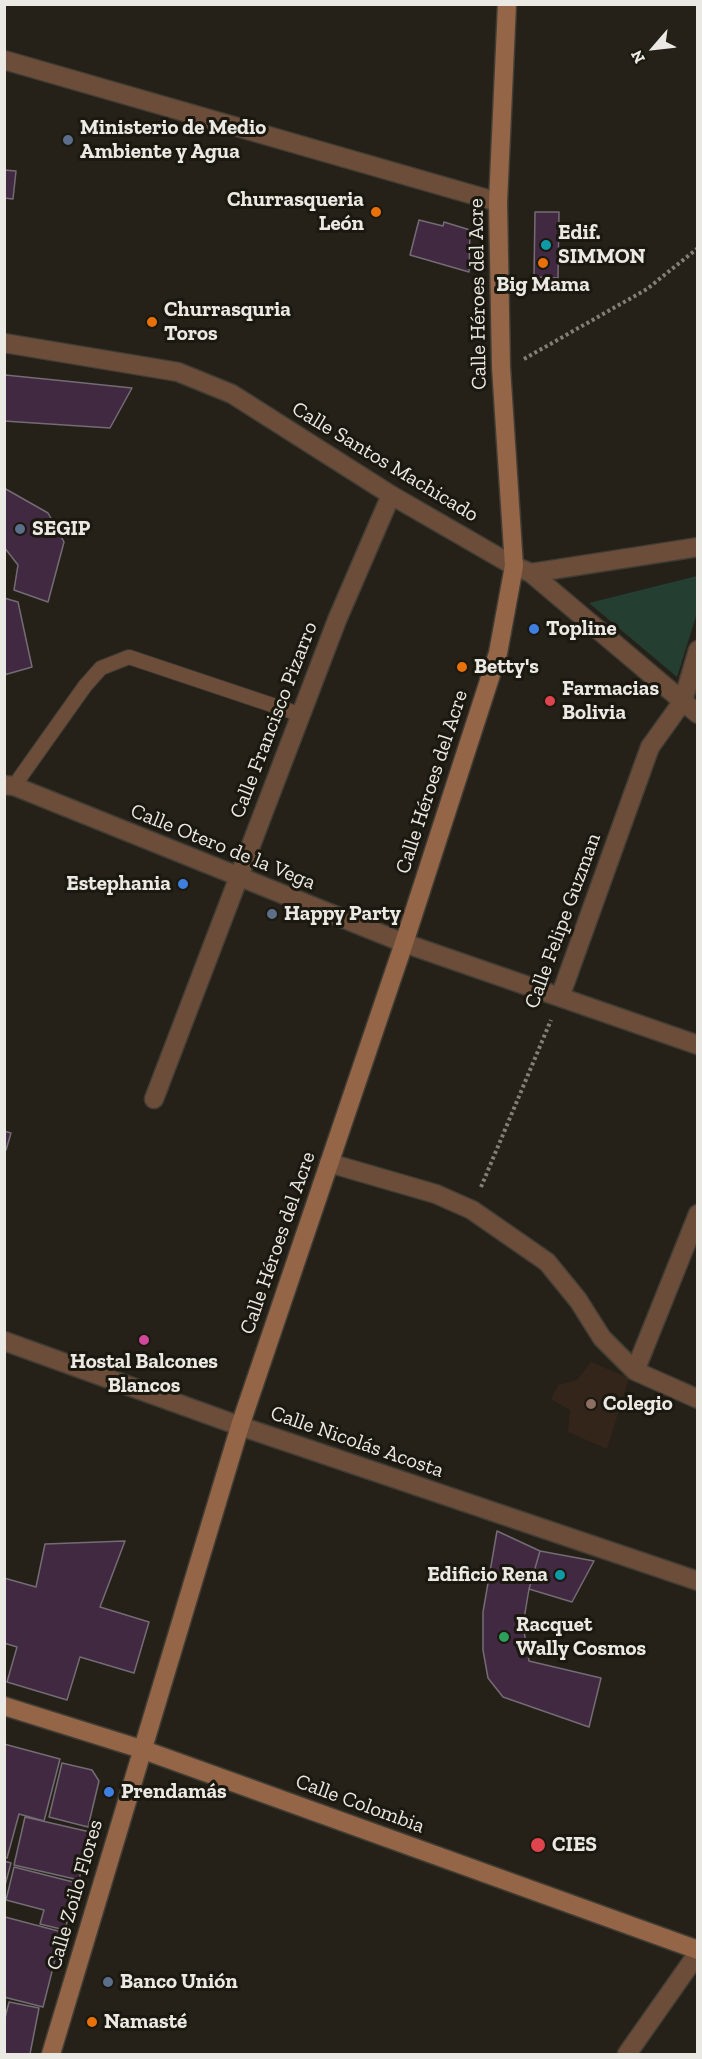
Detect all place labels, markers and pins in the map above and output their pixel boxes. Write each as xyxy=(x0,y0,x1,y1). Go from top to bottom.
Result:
place label: Ministerio de Medio Ambiente y Agua xyxy=(80,115,266,165)
marker: Ministerio de Medio Ambiente y Agua xyxy=(61,133,75,147)
place label: Churrasqueria León xyxy=(227,187,364,237)
marker: Churrasqueria León xyxy=(369,205,383,219)
place label: Edif. SIMMON xyxy=(558,220,645,270)
marker: Edif. SIMMON xyxy=(539,238,553,252)
marker: Big Mama xyxy=(536,256,550,270)
place label: Big Mama xyxy=(496,272,590,298)
place label: Churrasquria Toros xyxy=(164,297,291,347)
marker: Churrasquria Toros xyxy=(145,315,159,329)
place label: SEGIP xyxy=(32,516,90,542)
marker: SEGIP xyxy=(13,522,27,536)
place label: Topline xyxy=(546,616,617,642)
marker: Topline xyxy=(527,622,541,636)
place label: Betty's xyxy=(474,654,539,680)
marker: Betty's xyxy=(455,660,469,674)
place label: Farmacias Bolivia xyxy=(562,676,659,726)
marker: Farmacias Bolivia xyxy=(543,694,557,708)
place label: Estephania xyxy=(66,871,171,897)
marker: Estephania xyxy=(176,877,190,891)
place label: Happy Party xyxy=(284,901,401,927)
marker: Happy Party xyxy=(265,907,279,921)
marker: Hostal Balcones Blancos xyxy=(137,1333,151,1347)
place label: Hostal Balcones Blancos xyxy=(70,1349,218,1399)
place label: Colegio xyxy=(603,1391,673,1417)
marker: Colegio xyxy=(584,1397,598,1411)
place label: Edificio Rena xyxy=(427,1562,548,1588)
marker: Edificio Rena xyxy=(553,1568,567,1582)
place label: Racquet Wally Cosmos xyxy=(516,1612,646,1662)
marker: Racquet Wally Cosmos xyxy=(497,1630,511,1644)
place label: Prendamás xyxy=(121,1779,227,1805)
marker: Prendamás xyxy=(102,1785,116,1799)
place label: CIES xyxy=(552,1832,597,1858)
marker: CIES xyxy=(529,1836,547,1854)
place label: Banco Unión xyxy=(120,1969,238,1995)
marker: Banco Unión xyxy=(101,1975,115,1989)
place label: Namasté xyxy=(104,2009,187,2035)
marker: Namasté xyxy=(85,2015,99,2029)

